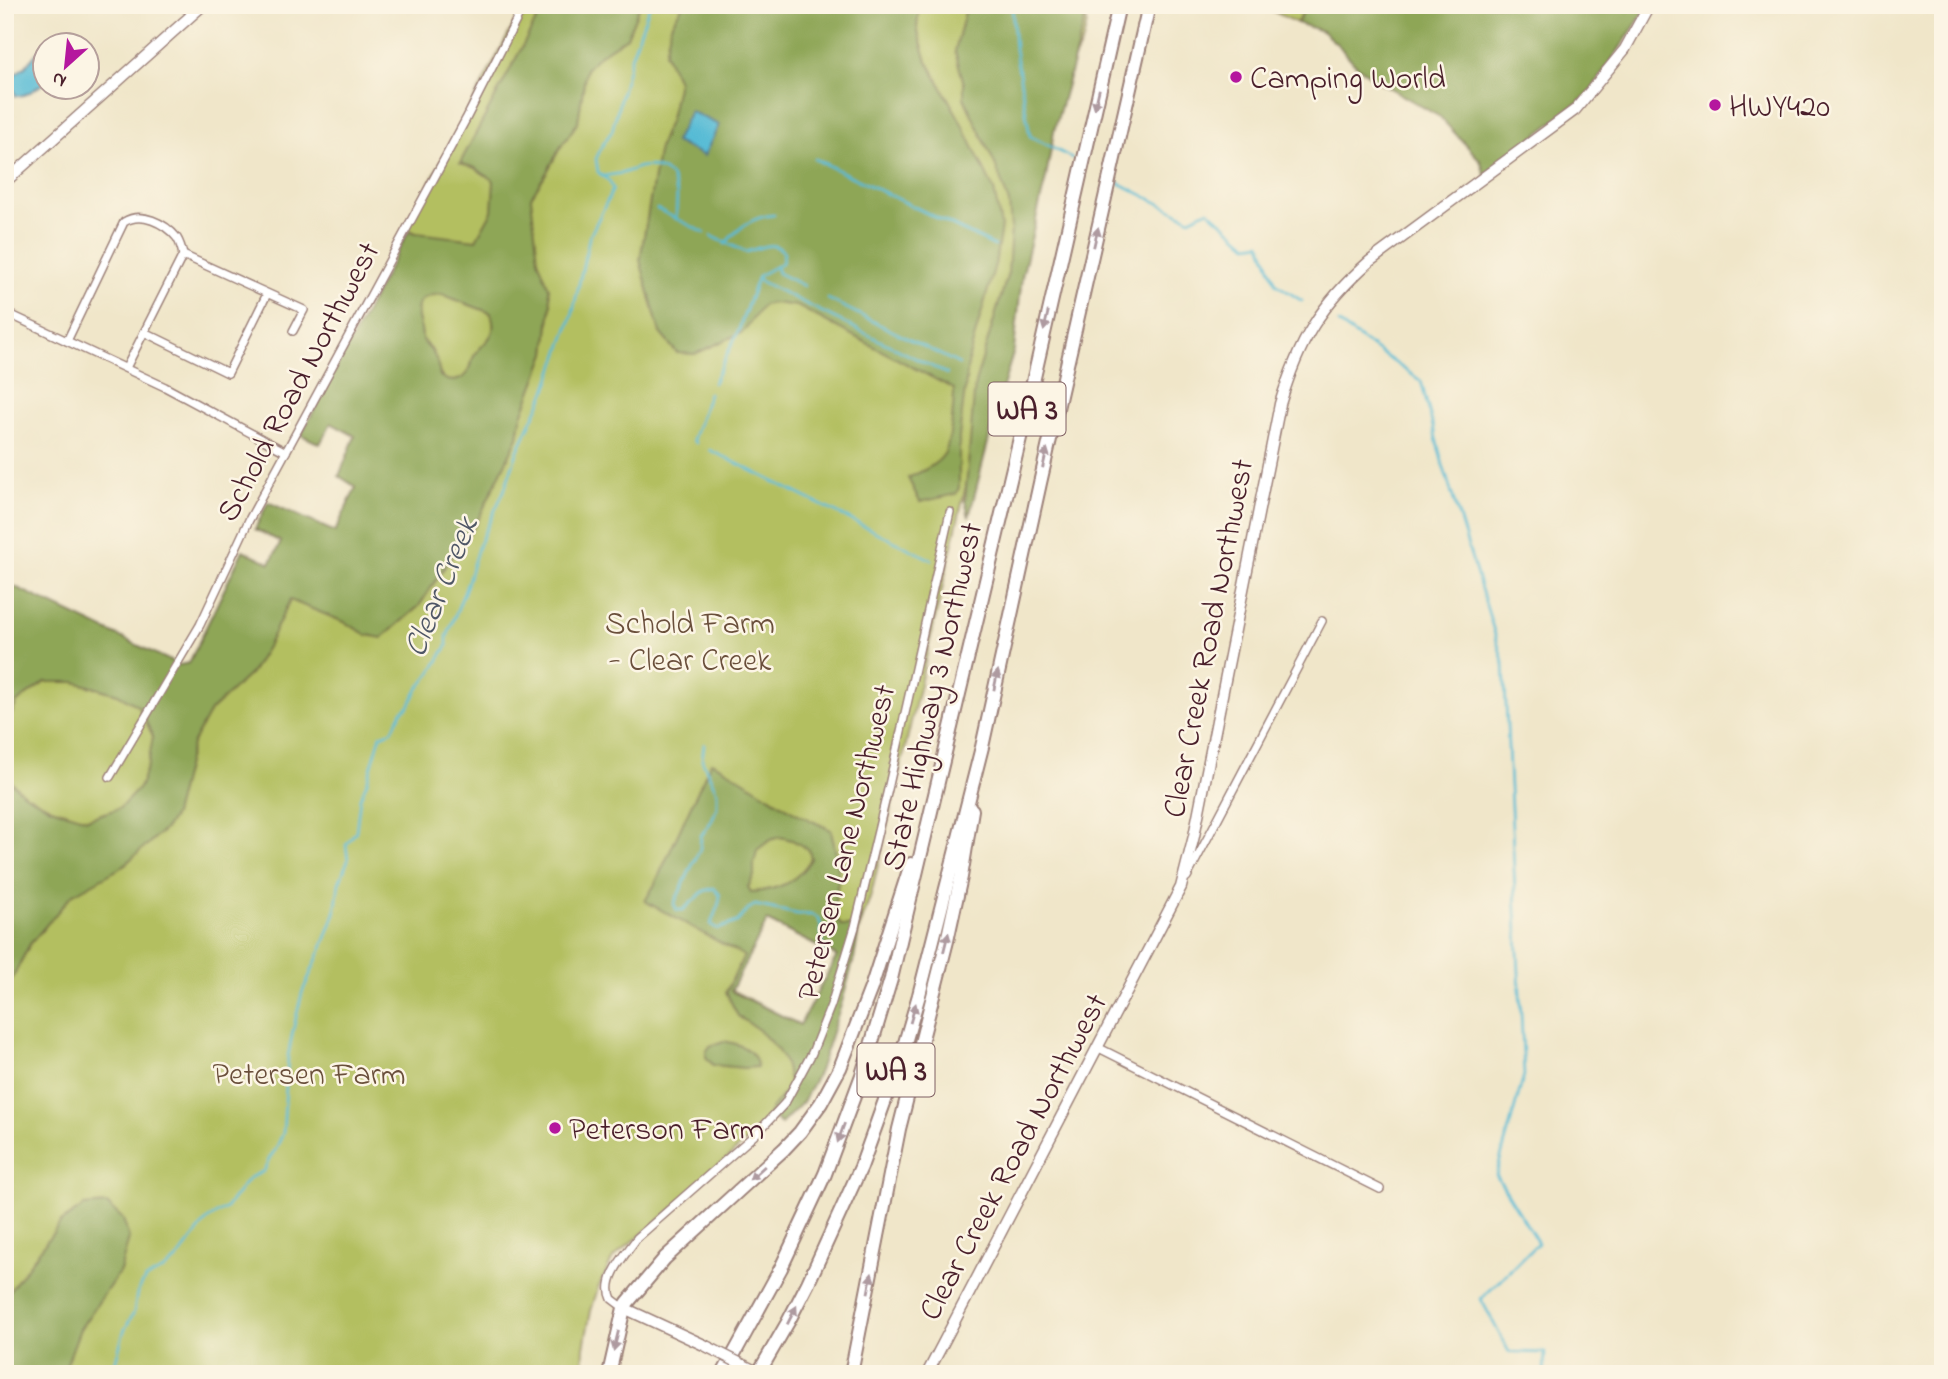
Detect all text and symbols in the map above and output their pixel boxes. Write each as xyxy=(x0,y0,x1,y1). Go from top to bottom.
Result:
north arrow xyxy=(32,32,102,102)
place label: Camping World xyxy=(1250,57,1446,104)
text: N xyxy=(47,64,71,94)
marker: Camping World xyxy=(1228,69,1244,85)
place label: HWY420 xyxy=(1729,85,1830,132)
one-way arrow xyxy=(1091,88,1102,110)
marker: HWY420 xyxy=(1707,97,1723,113)
one-way arrow xyxy=(1091,226,1102,248)
street label: Schold Road Northwest xyxy=(206,234,394,531)
one-way arrow xyxy=(1041,310,1052,332)
road number: WA 3 xyxy=(988,382,1066,436)
one-way arrow xyxy=(1040,447,1051,469)
street label: Clear Creek Road Northwest xyxy=(1153,455,1268,822)
water label: Clear Creek xyxy=(393,509,493,665)
street label: State Highway 3 Northwest xyxy=(871,518,997,876)
park label: Schold Farm - Clear Creek xyxy=(605,602,775,686)
one-way arrow xyxy=(991,669,1002,691)
street label: Petersen Lane Northwest xyxy=(786,680,910,1006)
one-way arrow xyxy=(941,930,952,952)
street label: Clear Creek Road Northwest xyxy=(909,985,1122,1330)
one-way arrow xyxy=(909,1003,919,1024)
road number: WA 3 xyxy=(858,1044,934,1096)
park label: Petersen Farm xyxy=(212,1053,406,1100)
place label: Peterson Farm xyxy=(569,1108,764,1155)
marker: Peterson Farm xyxy=(547,1120,563,1136)
one-way arrow xyxy=(835,1122,846,1143)
one-way arrow xyxy=(749,1165,766,1181)
one-way arrow xyxy=(864,1272,875,1294)
one-way arrow xyxy=(786,1305,798,1325)
one-way arrow xyxy=(610,1330,621,1352)

